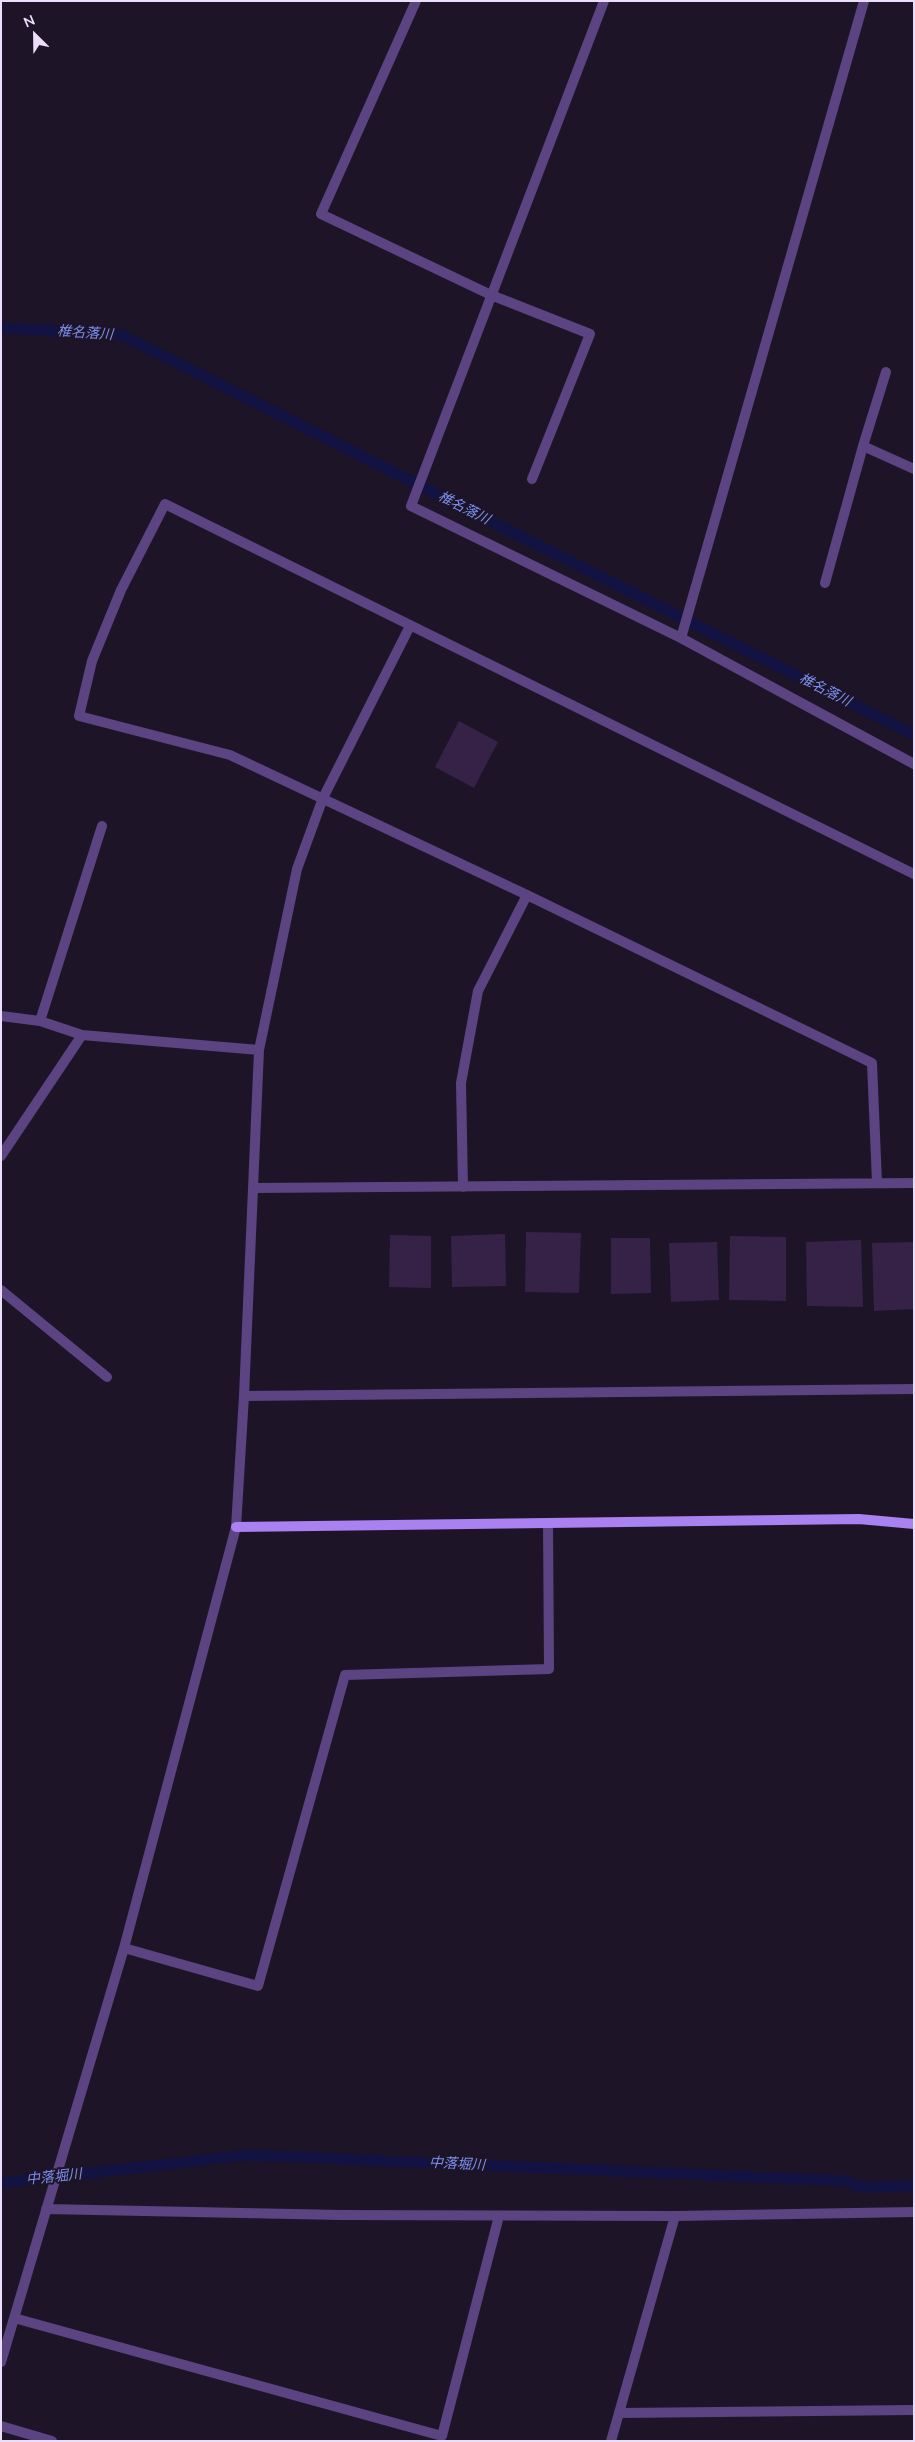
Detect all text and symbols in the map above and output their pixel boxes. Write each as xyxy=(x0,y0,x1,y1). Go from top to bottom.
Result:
north arrow xyxy=(10,10,60,60)
text: N xyxy=(21,11,38,32)
water label: 椎名落川 xyxy=(56,323,114,343)
water label: 椎名落川 xyxy=(435,488,493,528)
water label: 椎名落川 xyxy=(796,670,854,710)
water label: 中落堀川 xyxy=(429,2154,485,2174)
water label: 中落堀川 xyxy=(25,2166,83,2188)

